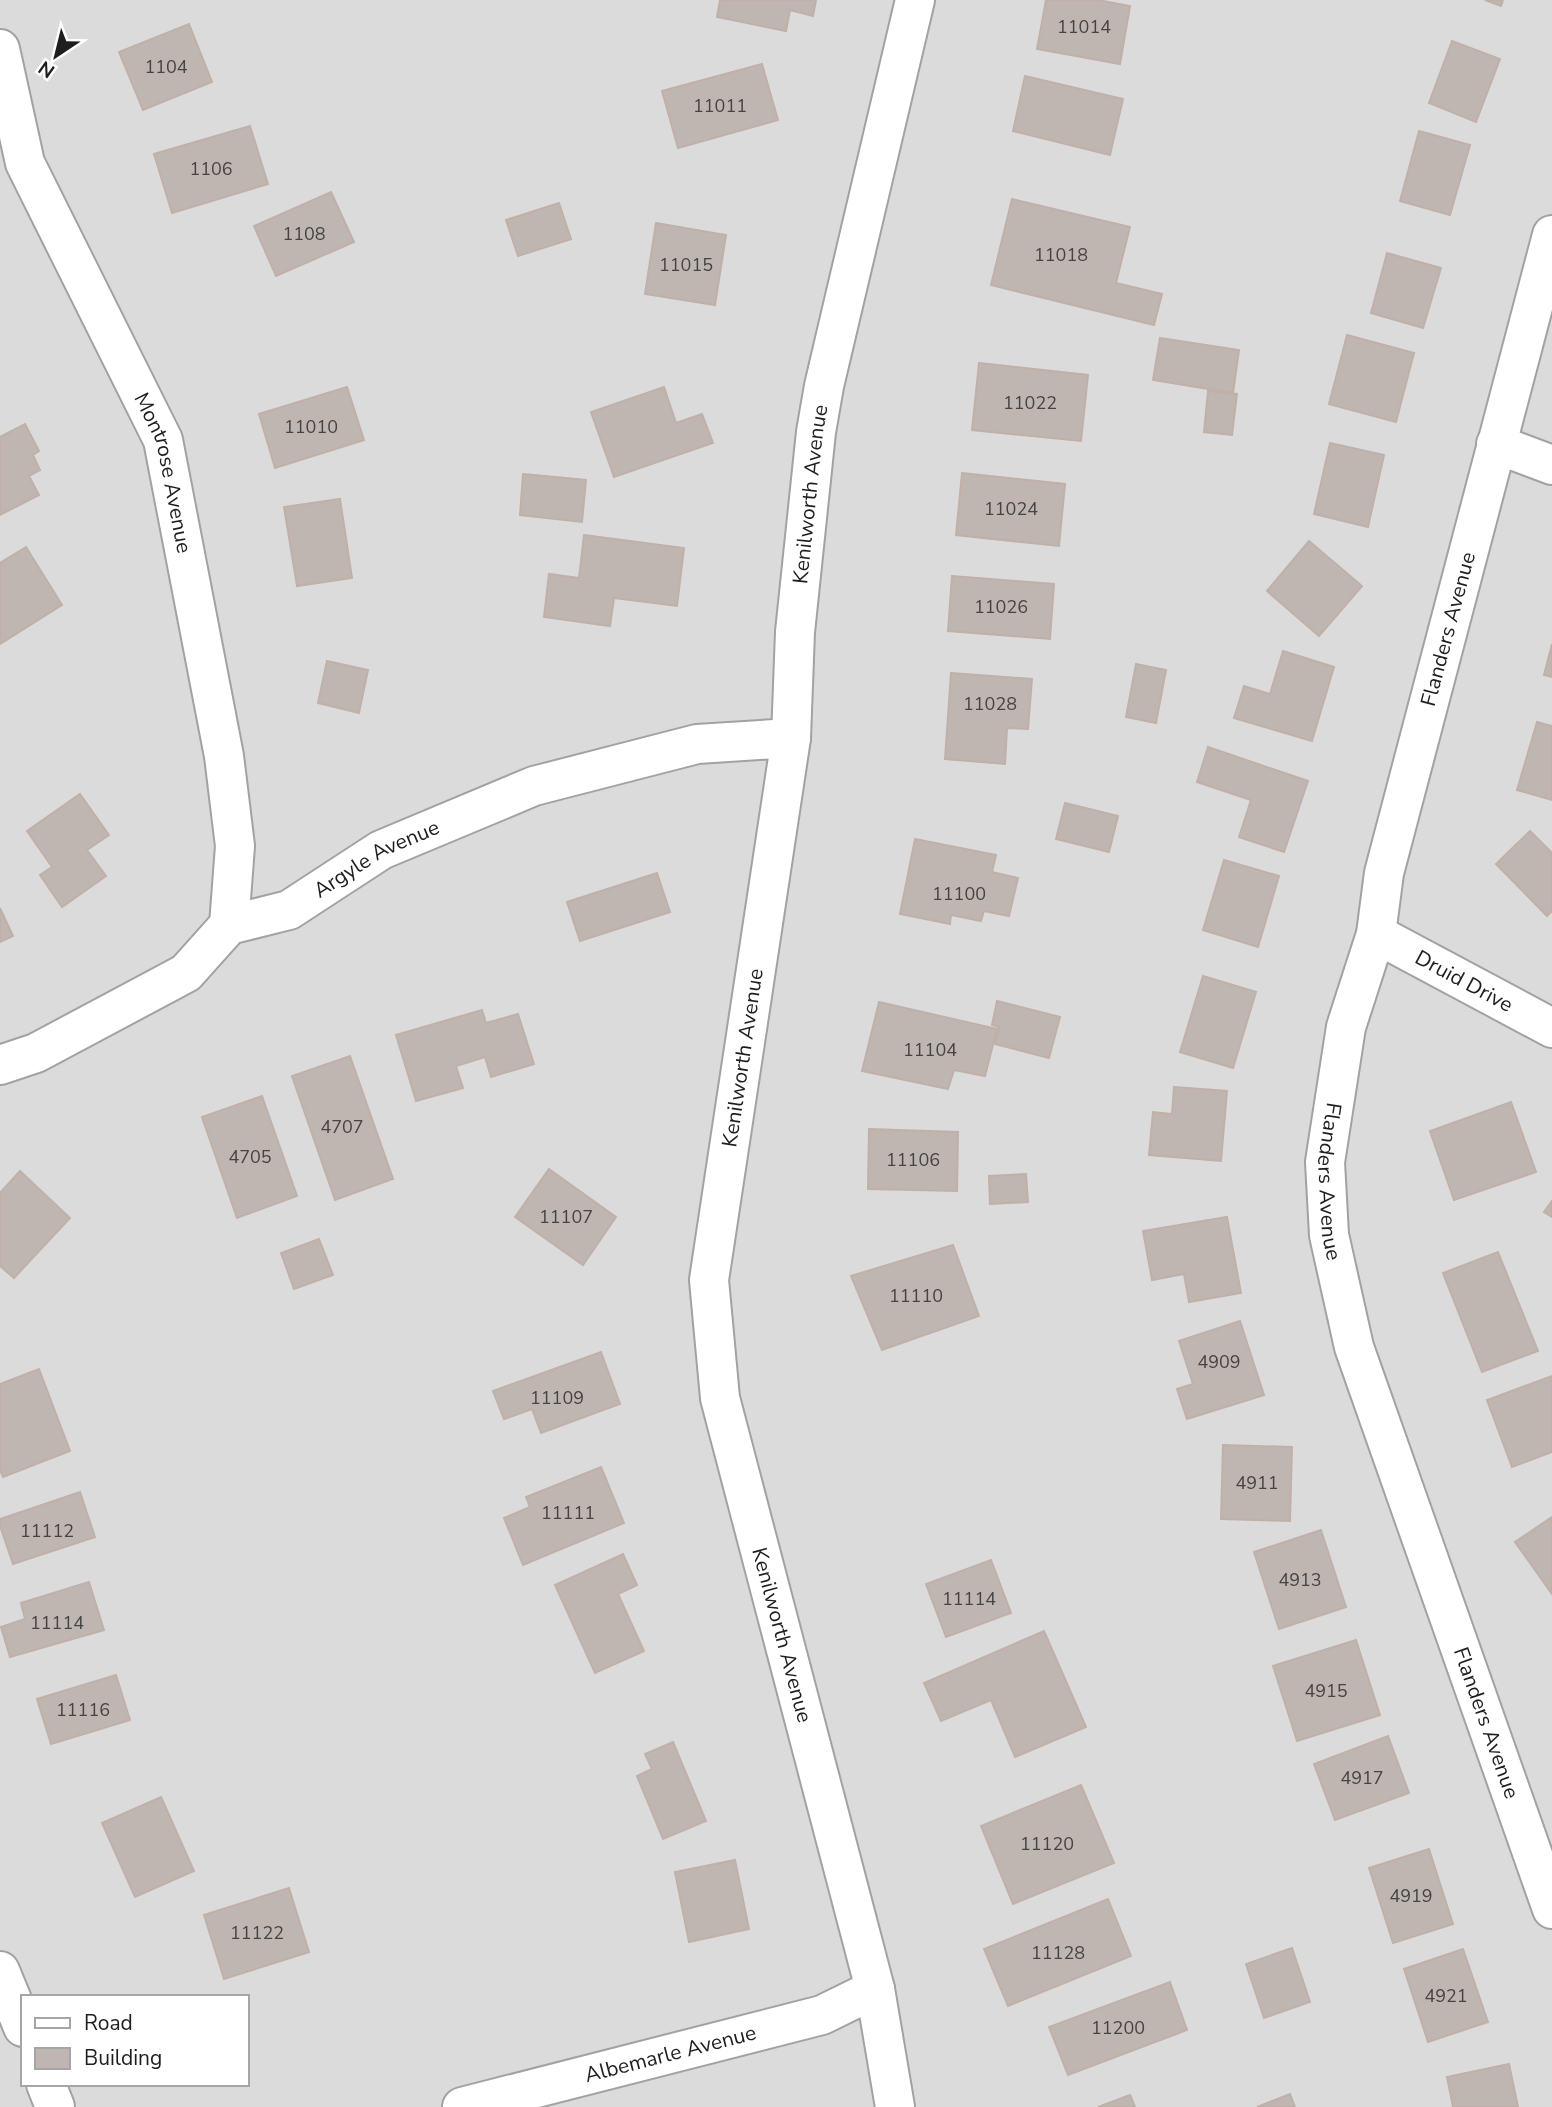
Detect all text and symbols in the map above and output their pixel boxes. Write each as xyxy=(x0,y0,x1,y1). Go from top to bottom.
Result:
house number: 11014 xyxy=(1057,15,1111,39)
north arrow xyxy=(21,21,91,91)
text: N xyxy=(34,54,60,84)
house number: 1104 xyxy=(144,55,188,79)
house number: 11011 xyxy=(693,94,747,118)
house number: 1106 xyxy=(189,157,233,181)
house number: 1108 xyxy=(282,222,326,246)
house number: 11018 xyxy=(1034,243,1088,267)
house number: 11015 xyxy=(659,253,713,277)
street label: Montrose Avenue xyxy=(128,388,199,556)
house number: 11022 xyxy=(1003,391,1057,415)
street label: Kenilworth Avenue xyxy=(786,402,835,585)
house number: 11010 xyxy=(284,415,338,439)
house number: 11024 xyxy=(984,497,1038,521)
street label: Flanders Avenue xyxy=(1414,549,1482,709)
house number: 11026 xyxy=(974,595,1028,619)
house number: 11028 xyxy=(963,692,1017,716)
street label: Argyle Avenue xyxy=(308,813,444,904)
house number: 11100 xyxy=(932,882,986,906)
street label: Druid Drive xyxy=(1410,943,1518,1019)
street label: Kenilworth Avenue xyxy=(715,966,770,1149)
house number: 11104 xyxy=(903,1038,957,1062)
street label: Flanders Avenue xyxy=(1311,1101,1348,1263)
house number: 4707 xyxy=(320,1115,364,1139)
house number: 4705 xyxy=(228,1145,272,1169)
house number: 11106 xyxy=(886,1148,940,1172)
house number: 11107 xyxy=(539,1205,593,1229)
house number: 11110 xyxy=(889,1284,943,1308)
house number: 4909 xyxy=(1197,1350,1241,1374)
house number: 11109 xyxy=(530,1386,584,1410)
house number: 4911 xyxy=(1235,1471,1279,1495)
house number: 11111 xyxy=(541,1501,595,1525)
house number: 11112 xyxy=(20,1519,74,1543)
street label: Kenilworth Avenue xyxy=(745,1544,819,1726)
house number: 4913 xyxy=(1278,1568,1322,1592)
house number: 11114 xyxy=(942,1587,996,1611)
house number: 11114 xyxy=(30,1611,84,1635)
street label: Flanders Avenue xyxy=(1447,1643,1526,1802)
house number: 4915 xyxy=(1304,1679,1348,1703)
house number: 11116 xyxy=(56,1698,110,1722)
house number: 4917 xyxy=(1340,1766,1384,1790)
house number: 11120 xyxy=(1020,1832,1074,1856)
house number: 4919 xyxy=(1389,1884,1433,1908)
house number: 11122 xyxy=(230,1921,284,1945)
house number: 11128 xyxy=(1031,1941,1085,1965)
house number: 4921 xyxy=(1424,1984,1468,2008)
legend xyxy=(21,1995,248,2086)
text: Road xyxy=(84,2009,133,2037)
house number: 11200 xyxy=(1091,2016,1145,2040)
street label: Albemarle Avenue xyxy=(582,2018,759,2089)
text: Building xyxy=(84,2044,162,2072)

